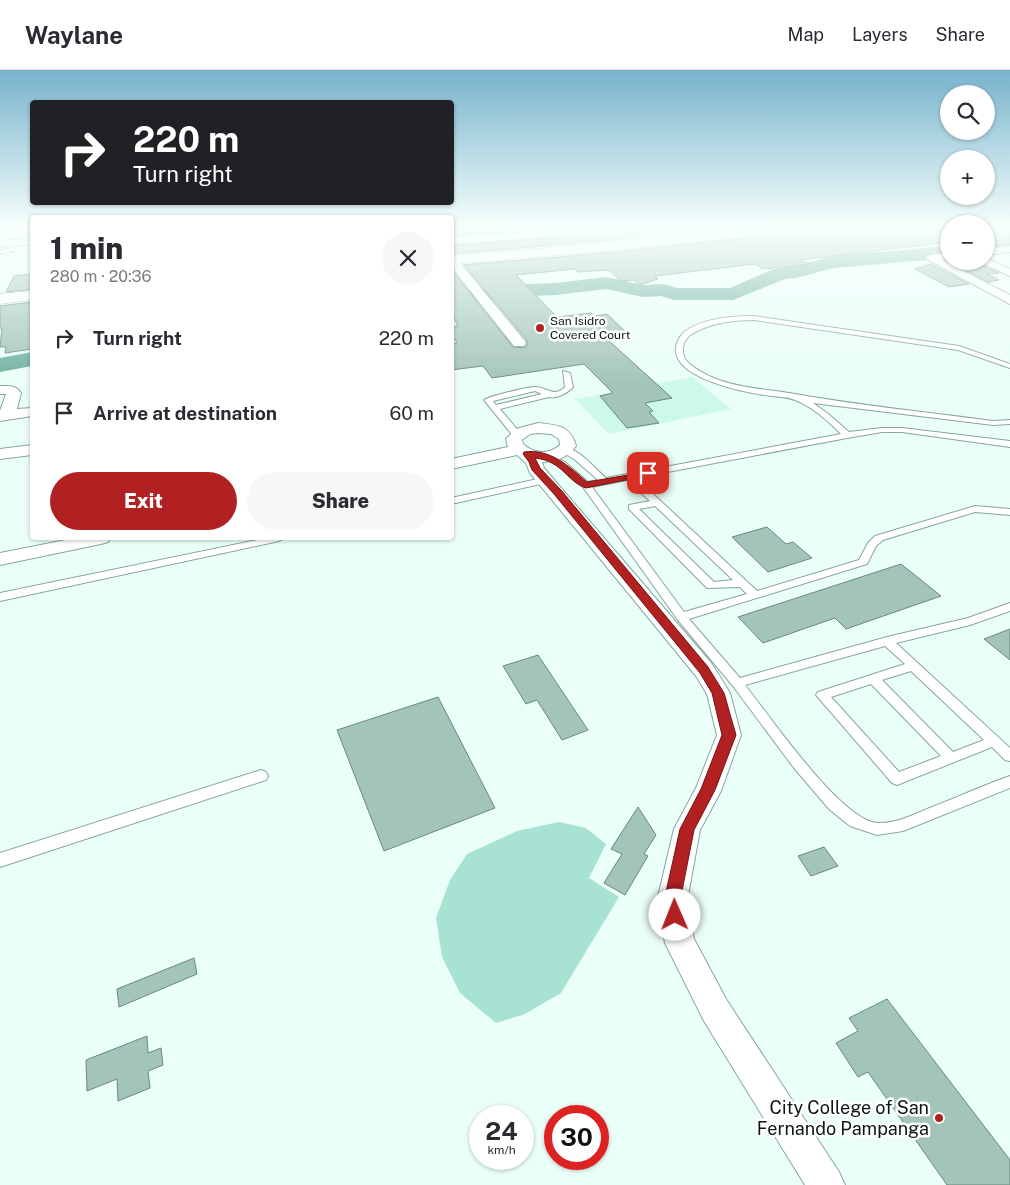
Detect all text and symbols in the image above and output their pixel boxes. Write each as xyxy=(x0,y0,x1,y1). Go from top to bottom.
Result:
text: Waylane xyxy=(25,21,123,49)
text: Map xyxy=(788,24,824,45)
text: Layers xyxy=(852,24,908,45)
text: Share xyxy=(936,24,985,45)
map controls xyxy=(940,85,995,270)
button: search xyxy=(940,85,995,140)
text: 220 m xyxy=(133,119,239,160)
icon: right xyxy=(50,120,115,185)
button: + xyxy=(940,150,995,205)
text: Turn right xyxy=(133,161,233,187)
button: − xyxy=(940,215,995,270)
text: 1 min xyxy=(50,230,123,266)
button: close xyxy=(382,232,434,284)
text: 280 m · 20:36 xyxy=(50,267,152,286)
place label: San Isidro Covered Court xyxy=(550,314,631,342)
marker: San Isidro Covered Court xyxy=(534,322,546,334)
icon: right xyxy=(50,324,78,352)
text: Turn right xyxy=(93,327,182,349)
text: 220 m xyxy=(379,327,434,349)
icon: arrive xyxy=(50,399,78,427)
text: Arrive at destination xyxy=(93,402,277,424)
text: 60 m xyxy=(390,402,434,424)
pin xyxy=(627,452,669,494)
icon: arrive xyxy=(634,459,662,487)
button: Exit xyxy=(50,472,237,530)
button: Share xyxy=(247,472,434,530)
position arrow xyxy=(648,888,700,940)
place label: City College of San Fernando Pampanga xyxy=(757,1097,929,1139)
speed limit sign: 30 xyxy=(544,1105,609,1170)
marker: City College of San Fernando Pampanga xyxy=(933,1112,945,1124)
text: 24 xyxy=(485,1116,518,1146)
text: km/h xyxy=(487,1143,516,1157)

